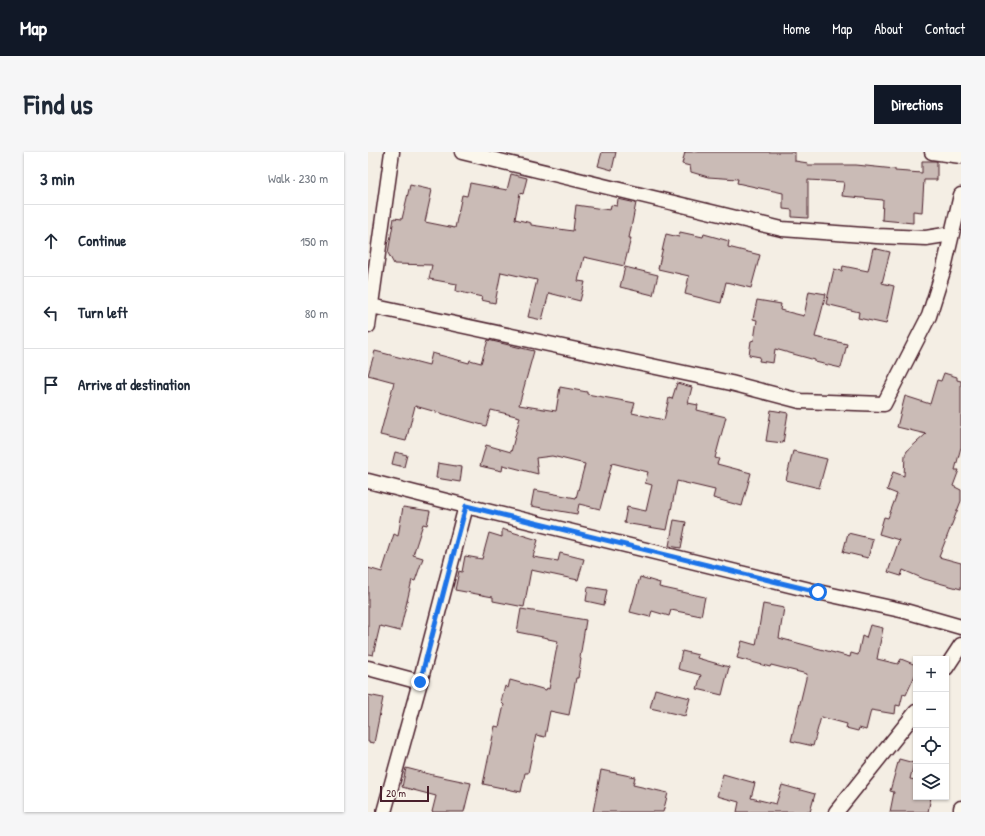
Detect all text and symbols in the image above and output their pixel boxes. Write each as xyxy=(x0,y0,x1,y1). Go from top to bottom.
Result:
text: Map xyxy=(20,15,47,41)
text: Home xyxy=(783,19,810,38)
text: Map xyxy=(832,19,852,38)
text: About xyxy=(874,19,903,38)
text: Contact xyxy=(925,19,965,38)
text: Find us xyxy=(24,85,93,123)
button: Directions xyxy=(874,85,961,124)
text: 3 min xyxy=(40,167,75,190)
text: Walk · 230 m xyxy=(268,169,328,187)
icon: ahead xyxy=(40,230,62,252)
text: Continue xyxy=(78,230,126,251)
text: 150 m xyxy=(300,232,328,250)
icon: left xyxy=(40,302,62,324)
text: Turn left xyxy=(78,302,128,323)
text: 80 m xyxy=(305,304,328,322)
icon: arrive xyxy=(40,374,62,396)
text: Arrive at destination xyxy=(78,374,190,395)
route start xyxy=(809,583,827,601)
map controls xyxy=(913,656,949,800)
button: + xyxy=(913,656,949,692)
route end xyxy=(411,673,429,691)
button: − xyxy=(913,692,949,728)
button: locate xyxy=(913,728,949,764)
button: layers xyxy=(913,764,949,800)
scale bar xyxy=(380,784,429,803)
text: 20 m xyxy=(386,786,406,800)

